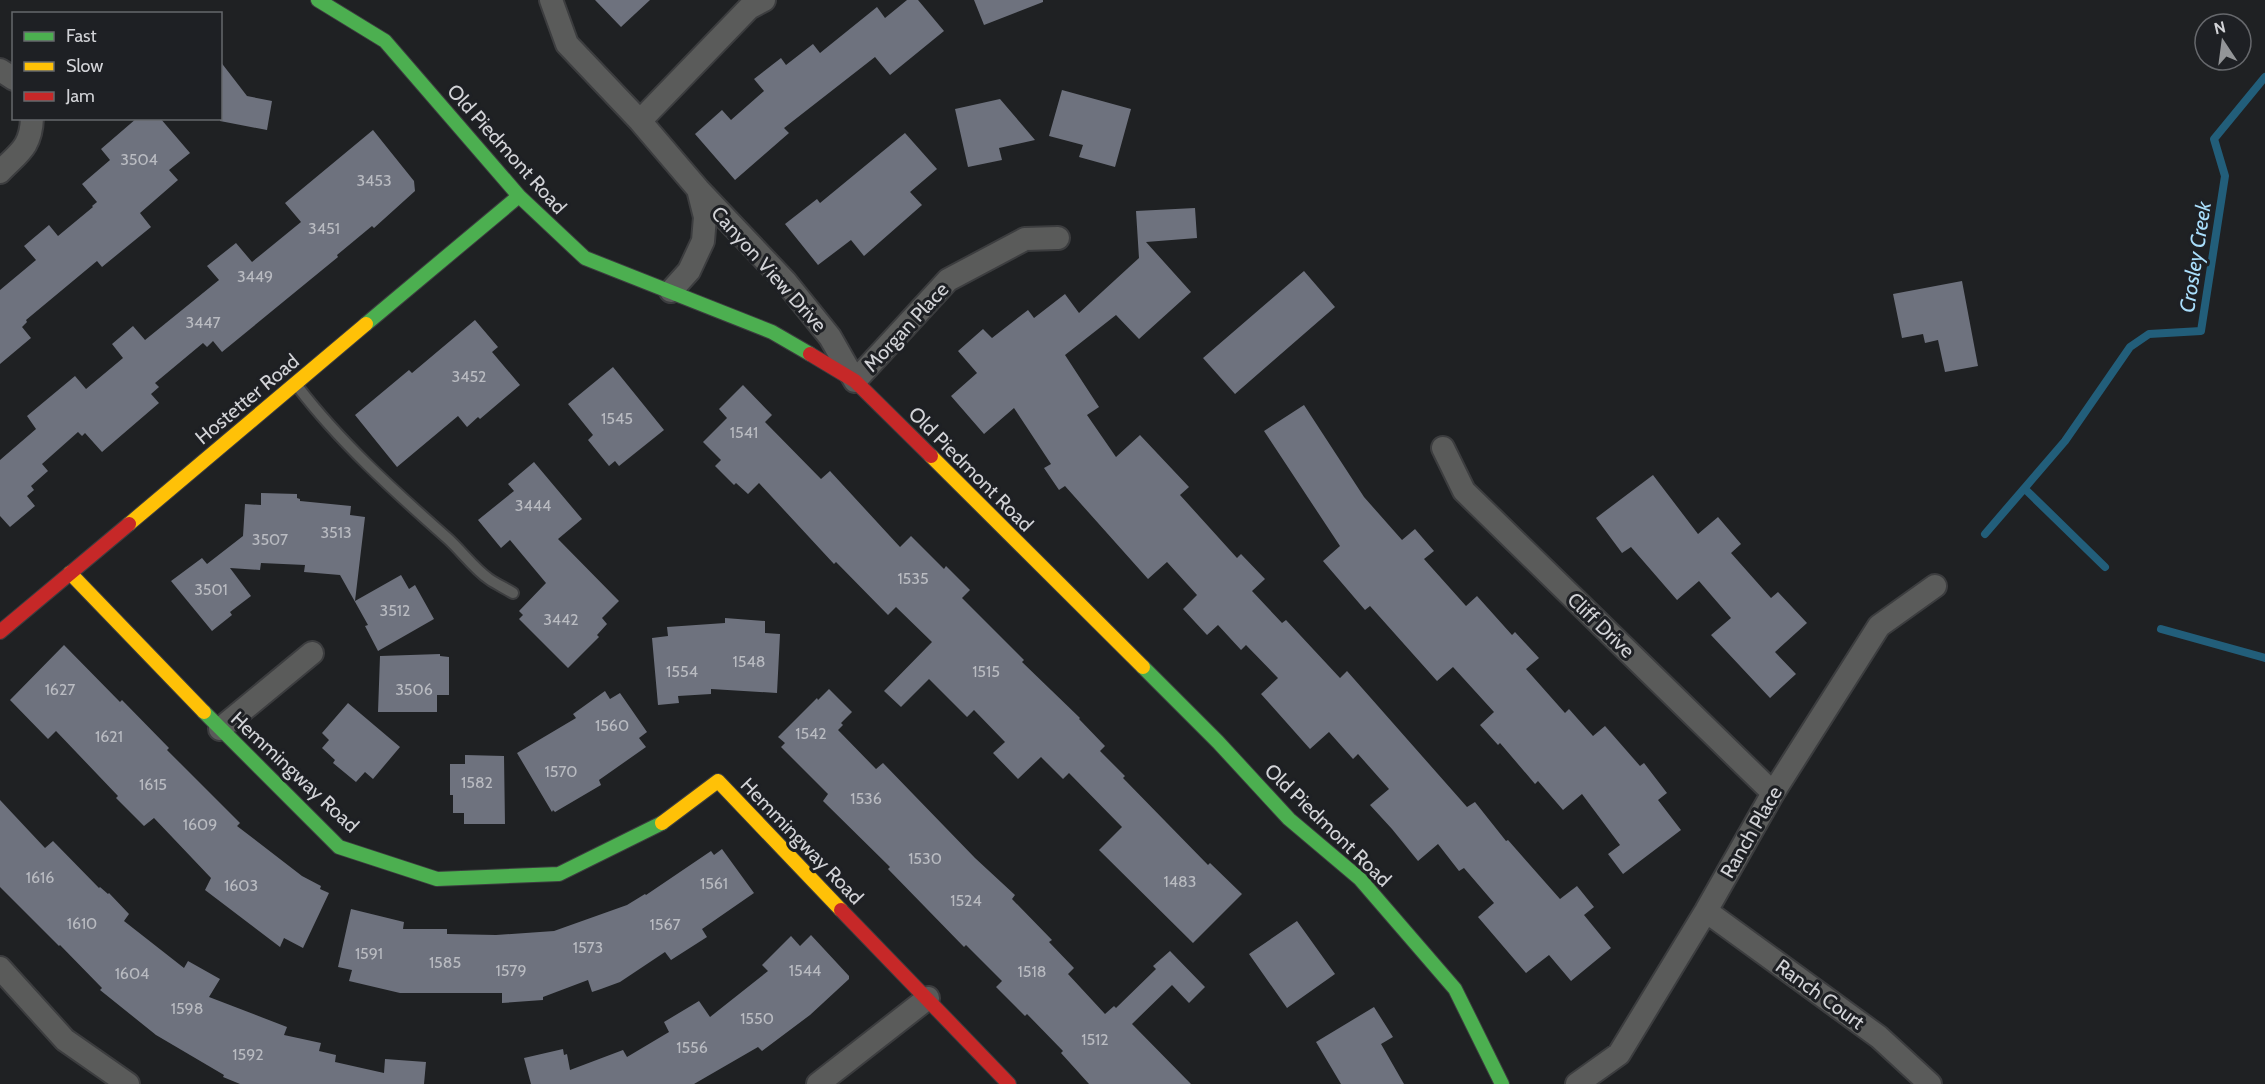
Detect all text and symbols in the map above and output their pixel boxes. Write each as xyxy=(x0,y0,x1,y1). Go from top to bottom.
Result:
legend xyxy=(12,12,222,120)
north arrow xyxy=(2193,12,2253,72)
text: N xyxy=(2212,17,2227,38)
text: Fast xyxy=(66,25,97,47)
text: Slow xyxy=(66,55,103,77)
street label: Old Piedmont Road xyxy=(442,79,572,219)
text: Jam xyxy=(65,85,95,107)
house number: 3504 xyxy=(120,150,158,169)
house number: 3453 xyxy=(356,171,392,190)
water label: Crosley Creek xyxy=(2174,199,2216,314)
street label: Canyon View Drive xyxy=(706,201,832,337)
house number: 3451 xyxy=(308,219,340,238)
house number: 3449 xyxy=(237,267,273,286)
street label: Morgan Place xyxy=(859,277,953,377)
house number: 3447 xyxy=(185,313,221,332)
street label: Hostetter Road xyxy=(190,349,304,449)
house number: 3452 xyxy=(452,367,486,386)
street label: Old Piedmont Road xyxy=(904,402,1038,536)
house number: 1545 xyxy=(601,409,633,428)
house number: 1541 xyxy=(730,423,758,442)
house number: 3444 xyxy=(515,496,551,515)
house number: 3513 xyxy=(320,523,352,542)
house number: 3507 xyxy=(252,530,288,549)
house number: 1535 xyxy=(897,569,929,588)
house number: 3501 xyxy=(194,580,228,599)
street label: Cliff Drive xyxy=(1562,587,1640,663)
house number: 3512 xyxy=(380,601,410,620)
house number: 3442 xyxy=(543,610,579,629)
house number: 1548 xyxy=(733,652,765,671)
house number: 1554 xyxy=(666,662,698,681)
house number: 1515 xyxy=(972,662,1000,681)
house number: 1627 xyxy=(45,680,75,699)
house number: 3506 xyxy=(395,680,433,699)
street label: Hemmingway Road xyxy=(226,707,364,837)
house number: 1560 xyxy=(595,716,629,735)
house number: 1542 xyxy=(795,724,827,743)
house number: 1621 xyxy=(95,727,123,746)
street label: Old Piedmont Road xyxy=(1260,759,1396,891)
house number: 1570 xyxy=(545,762,577,781)
house number: 1582 xyxy=(461,773,493,792)
street label: Hemmingway Road xyxy=(736,773,868,909)
house number: 1615 xyxy=(139,775,167,794)
street label: Ranch Place xyxy=(1715,782,1787,882)
house number: 1536 xyxy=(850,789,882,808)
house number: 1609 xyxy=(183,815,217,834)
house number: 1530 xyxy=(908,849,942,868)
house number: 1616 xyxy=(26,868,54,887)
house number: 1483 xyxy=(1164,872,1196,891)
house number: 1561 xyxy=(700,874,728,893)
house number: 1603 xyxy=(224,876,258,895)
house number: 1524 xyxy=(950,891,982,910)
house number: 1610 xyxy=(67,914,97,933)
house number: 1567 xyxy=(650,915,680,934)
house number: 1573 xyxy=(573,938,603,957)
house number: 1591 xyxy=(355,944,383,963)
house number: 1585 xyxy=(429,953,461,972)
street label: Ranch Court xyxy=(1771,954,1869,1034)
house number: 1579 xyxy=(495,961,527,980)
house number: 1544 xyxy=(789,961,821,980)
house number: 1518 xyxy=(1018,962,1046,981)
house number: 1604 xyxy=(115,964,149,983)
house number: 1598 xyxy=(171,999,203,1018)
house number: 1550 xyxy=(740,1009,774,1028)
house number: 1512 xyxy=(1081,1030,1109,1049)
house number: 1556 xyxy=(676,1038,708,1057)
house number: 1592 xyxy=(232,1045,264,1064)

